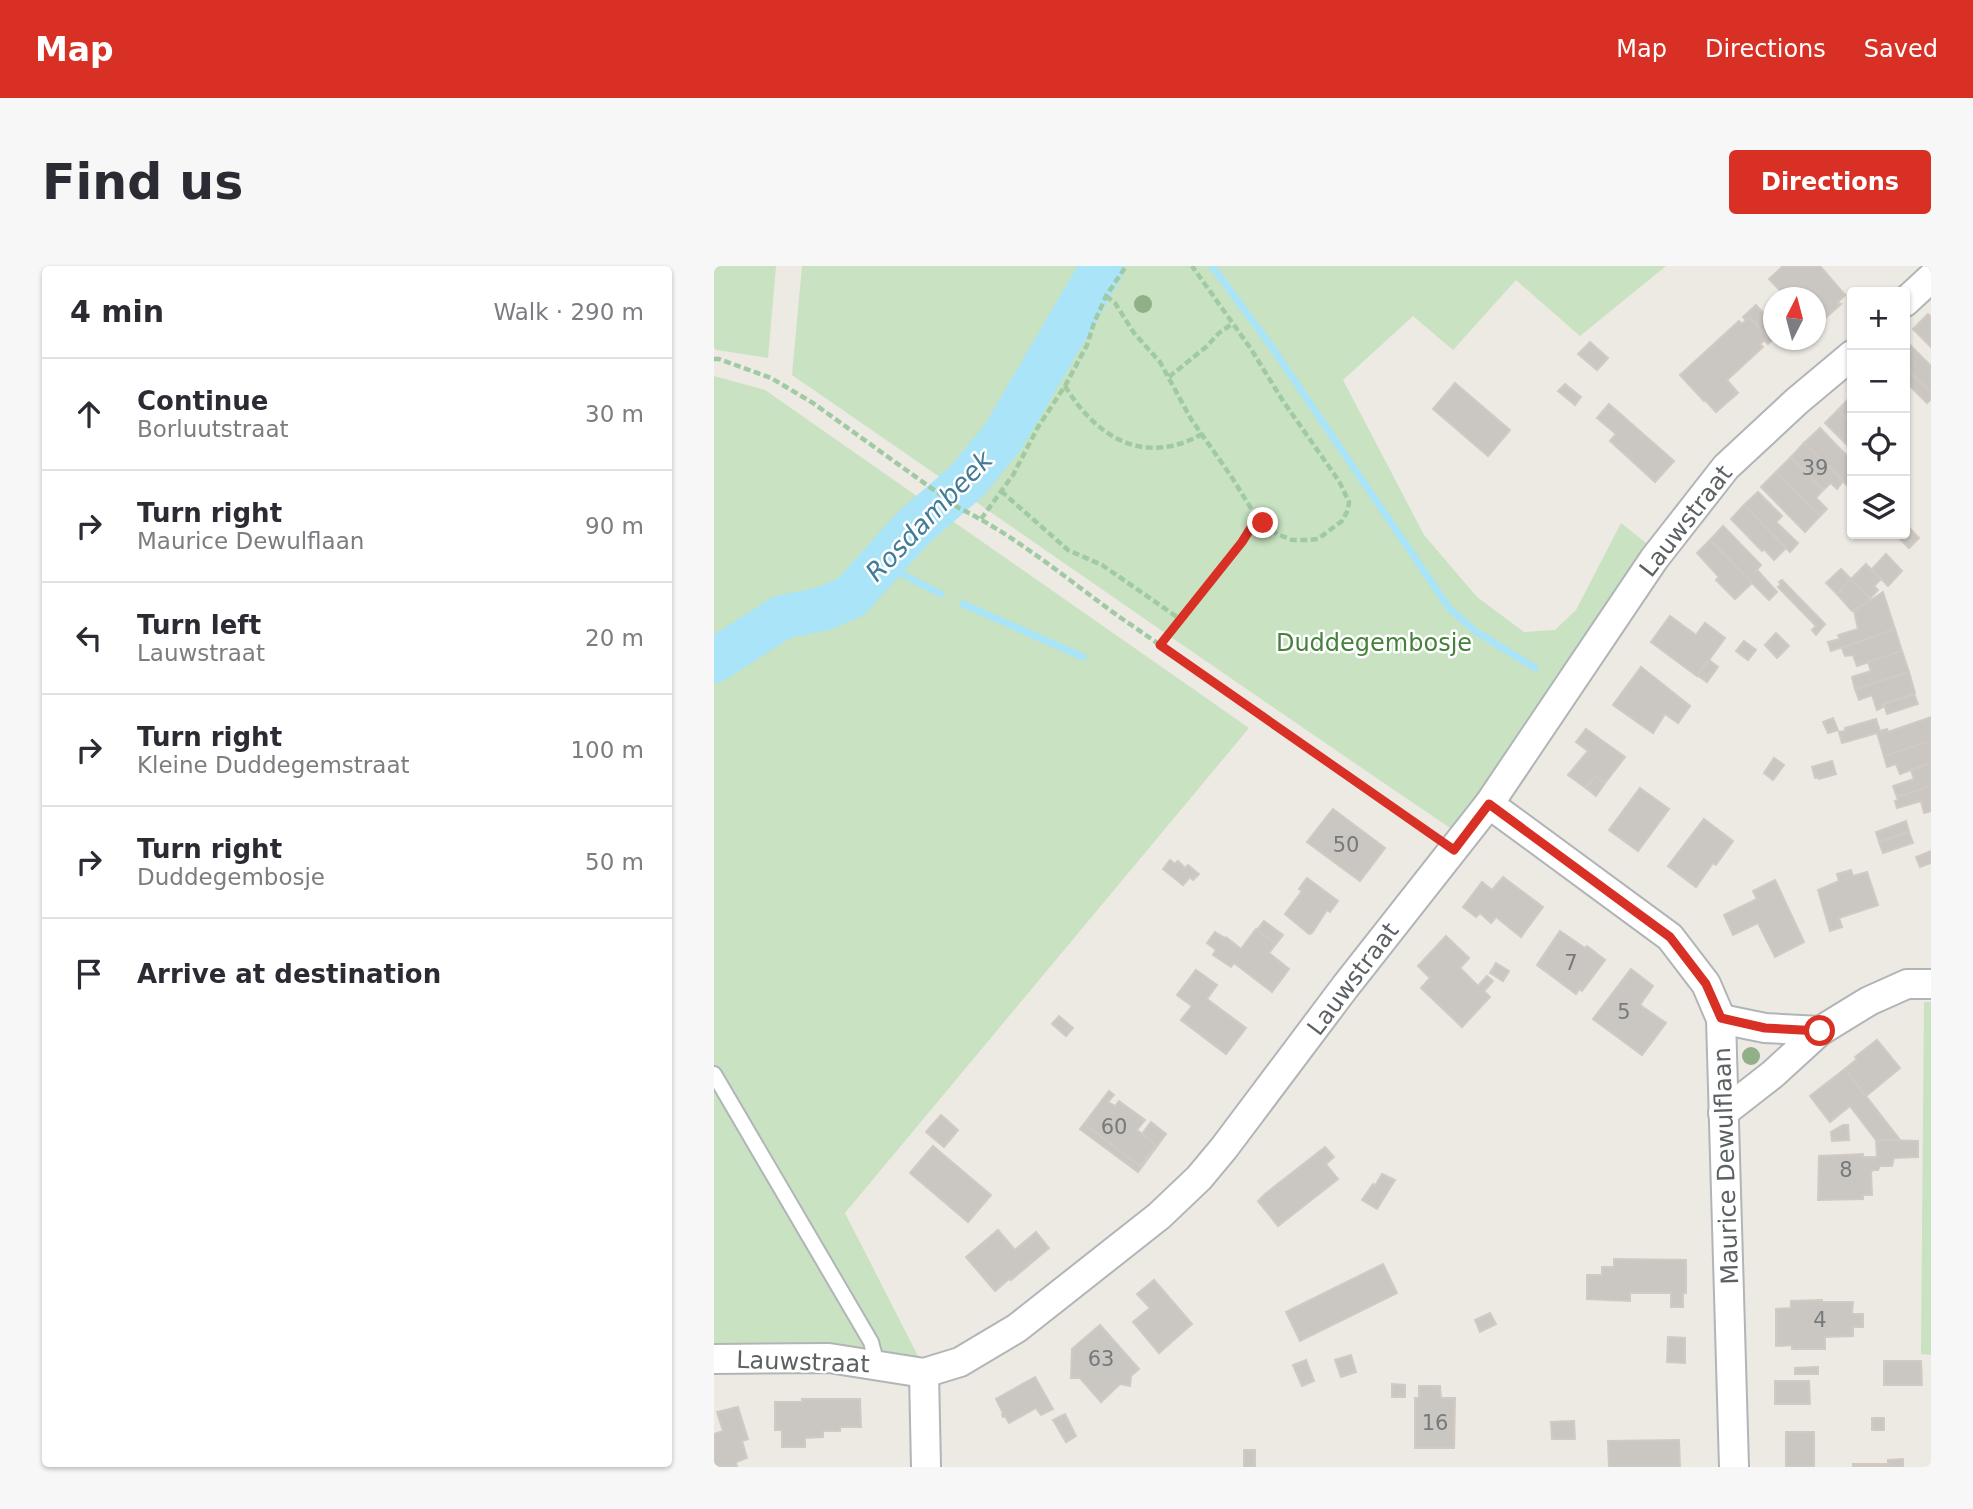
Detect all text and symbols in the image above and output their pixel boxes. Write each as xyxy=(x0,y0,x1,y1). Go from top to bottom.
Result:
text: Map xyxy=(35,30,114,69)
text: Map xyxy=(1616,35,1667,63)
text: Directions xyxy=(1705,35,1826,63)
text: Saved xyxy=(1864,35,1938,63)
button: Directions xyxy=(1729,150,1931,214)
text: Find us xyxy=(42,154,243,211)
north arrow xyxy=(1763,287,1826,350)
map controls xyxy=(1847,287,1910,539)
button: + xyxy=(1847,287,1910,350)
text: 4 min xyxy=(70,294,164,329)
text: Walk · 290 m xyxy=(493,299,644,325)
button: − xyxy=(1847,350,1910,413)
text: Continue xyxy=(137,386,268,416)
icon: ahead xyxy=(70,395,108,433)
text: 30 m xyxy=(585,401,644,427)
button: locate xyxy=(1847,413,1910,476)
text: Borluutstraat xyxy=(137,416,289,442)
water label: Rosdambeek xyxy=(860,444,999,587)
house number: 39 xyxy=(1802,456,1828,480)
street label: Lauwstraat xyxy=(1634,460,1738,582)
button: layers xyxy=(1847,476,1910,539)
text: Turn right xyxy=(137,498,282,528)
icon: right xyxy=(70,507,108,545)
route end xyxy=(1247,507,1278,538)
text: 90 m xyxy=(585,513,644,539)
text: Maurice Dewulflaan xyxy=(137,528,364,554)
text: Turn left xyxy=(137,610,261,640)
icon: left xyxy=(70,619,108,657)
text: 20 m xyxy=(585,625,644,651)
park label: Duddegembosje xyxy=(1276,629,1472,657)
text: Lauwstraat xyxy=(137,640,265,666)
text: Turn right xyxy=(137,722,282,752)
icon: right xyxy=(70,731,108,769)
text: 100 m xyxy=(570,737,644,763)
text: Kleine Duddegemstraat xyxy=(137,752,410,778)
house number: 50 xyxy=(1333,833,1359,857)
text: Turn right xyxy=(137,834,282,864)
icon: right xyxy=(70,843,108,881)
text: 50 m xyxy=(585,849,644,875)
text: Duddegembosje xyxy=(137,864,325,890)
street label: Lauwstraat xyxy=(1302,917,1404,1041)
house number: 7 xyxy=(1564,951,1578,975)
icon: arrive xyxy=(70,955,108,993)
text: Arrive at destination xyxy=(137,959,441,989)
house number: 5 xyxy=(1617,1000,1631,1024)
route start xyxy=(1804,1015,1835,1046)
street label: Maurice Dewulflaan xyxy=(1708,1047,1744,1285)
house number: 60 xyxy=(1101,1115,1127,1139)
house number: 8 xyxy=(1839,1158,1853,1182)
house number: 4 xyxy=(1813,1308,1827,1332)
street label: Lauwstraat xyxy=(736,1346,870,1378)
house number: 63 xyxy=(1088,1347,1114,1371)
house number: 16 xyxy=(1422,1411,1448,1435)

